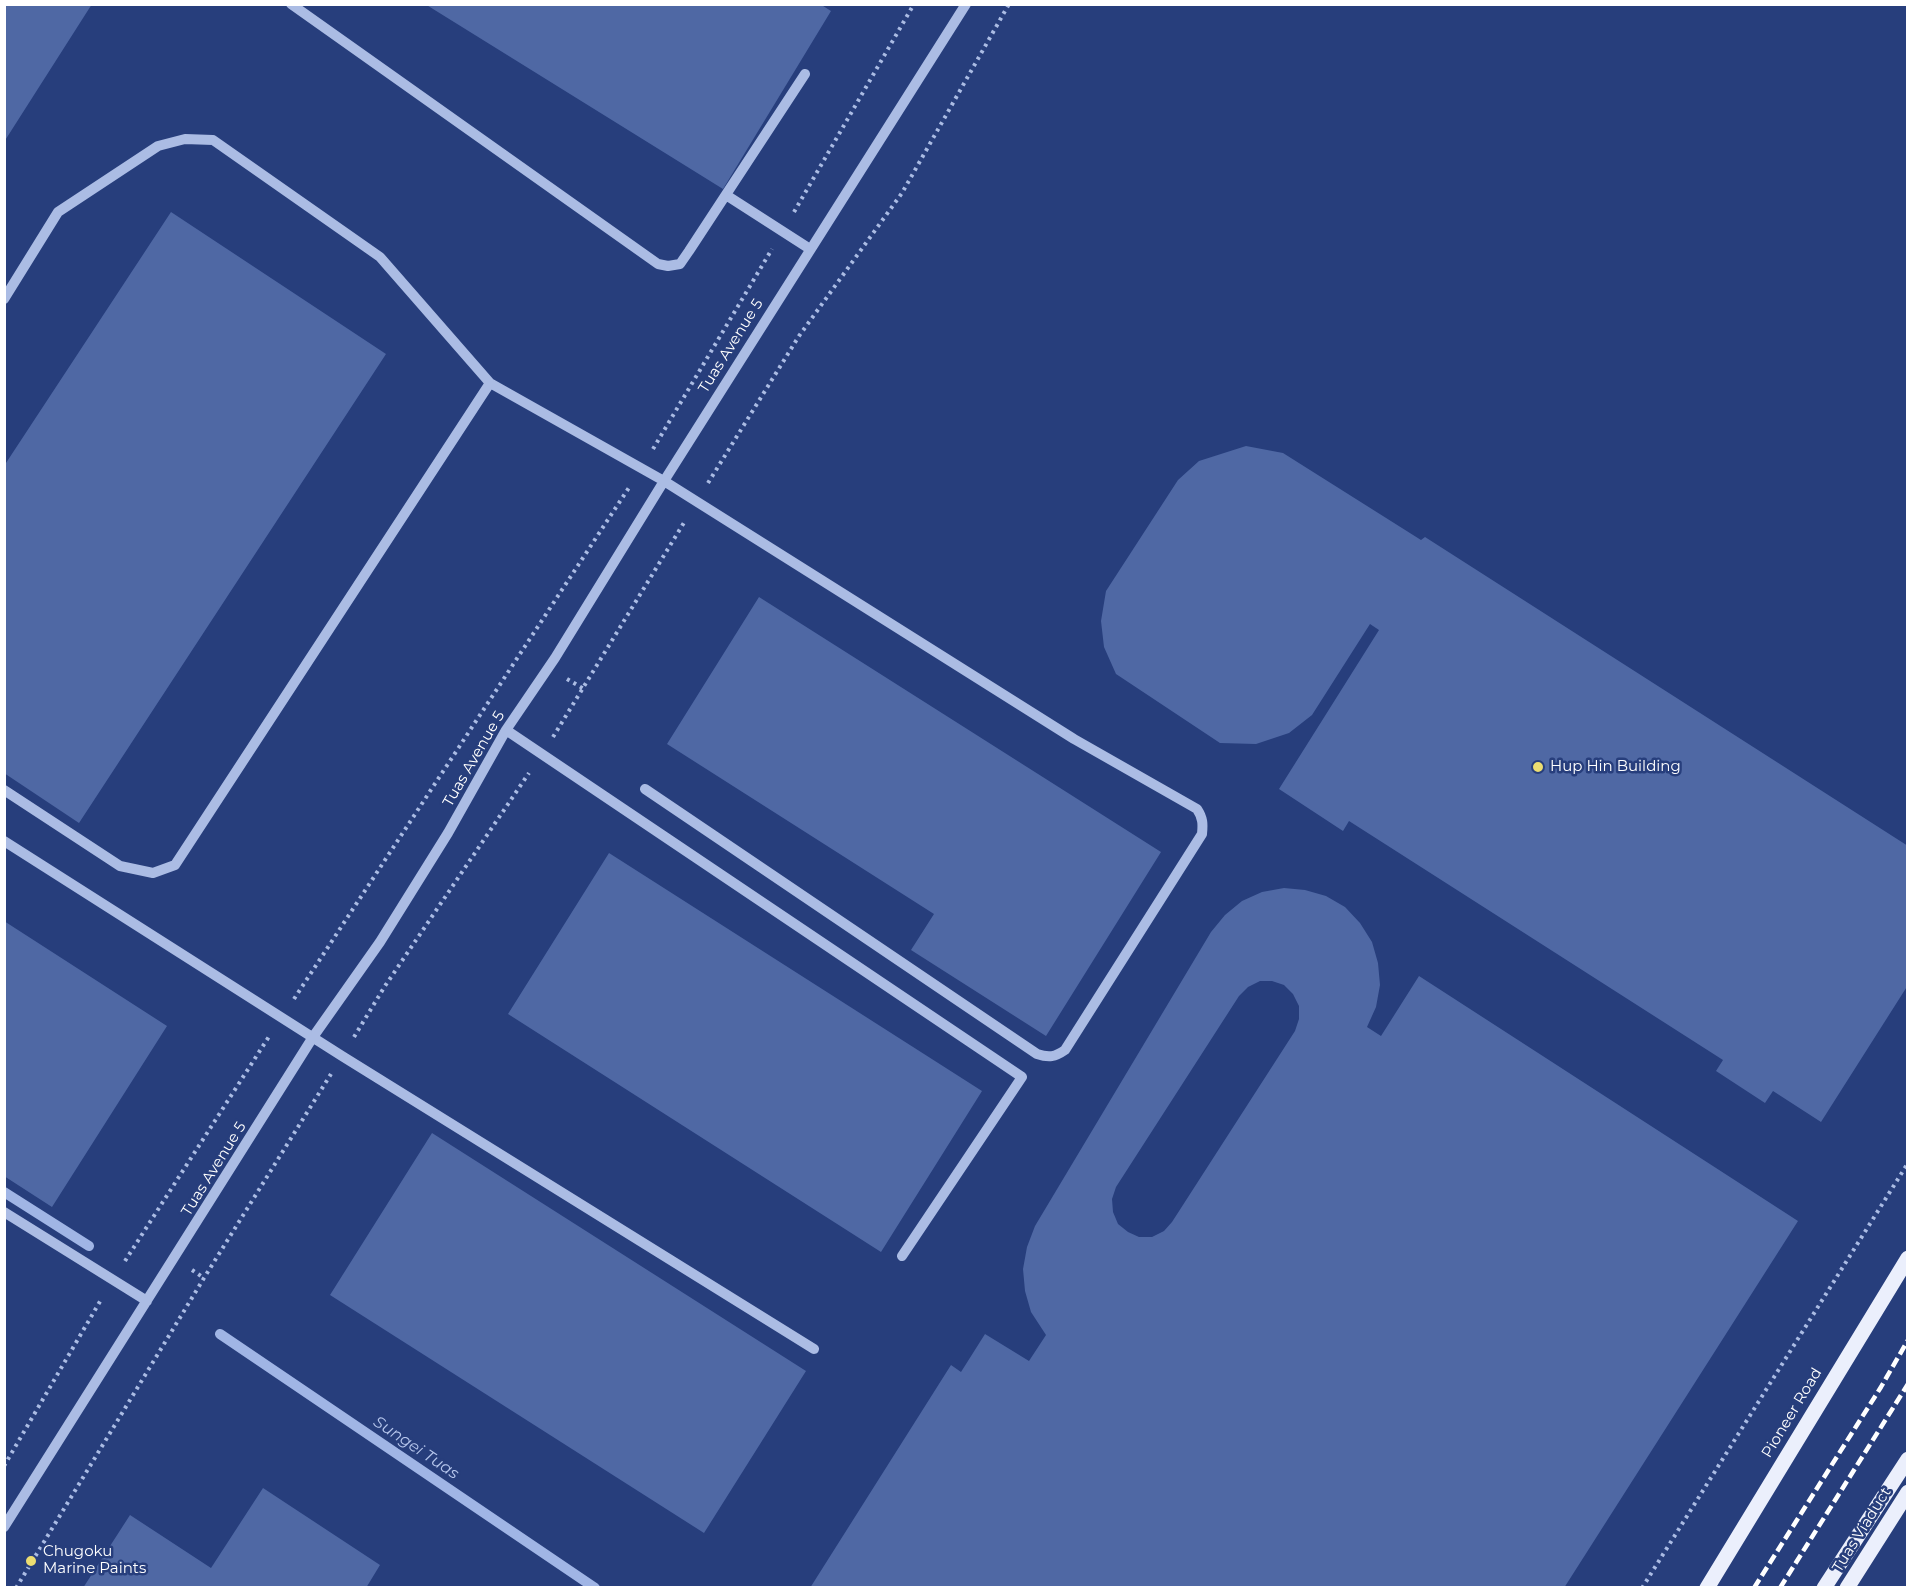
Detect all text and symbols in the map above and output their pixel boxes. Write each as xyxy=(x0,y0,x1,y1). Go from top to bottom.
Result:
street label: Tuas Avenue 5 xyxy=(695,296,767,396)
street label: Tuas Avenue 5 xyxy=(439,708,509,810)
place label: Hup Hin Building xyxy=(1550,758,1681,776)
marker: Hup Hin Building xyxy=(1531,760,1545,774)
street label: Tuas Avenue 5 xyxy=(178,1119,250,1219)
street label: Pioneer Road xyxy=(1758,1365,1826,1461)
water label: Sungei Tuas xyxy=(370,1412,462,1484)
street label: Tuas Viaduct xyxy=(1829,1484,1895,1576)
place label: Chugoku Marine Paints xyxy=(43,1543,146,1578)
marker: Chugoku Marine Paints xyxy=(24,1554,38,1568)

